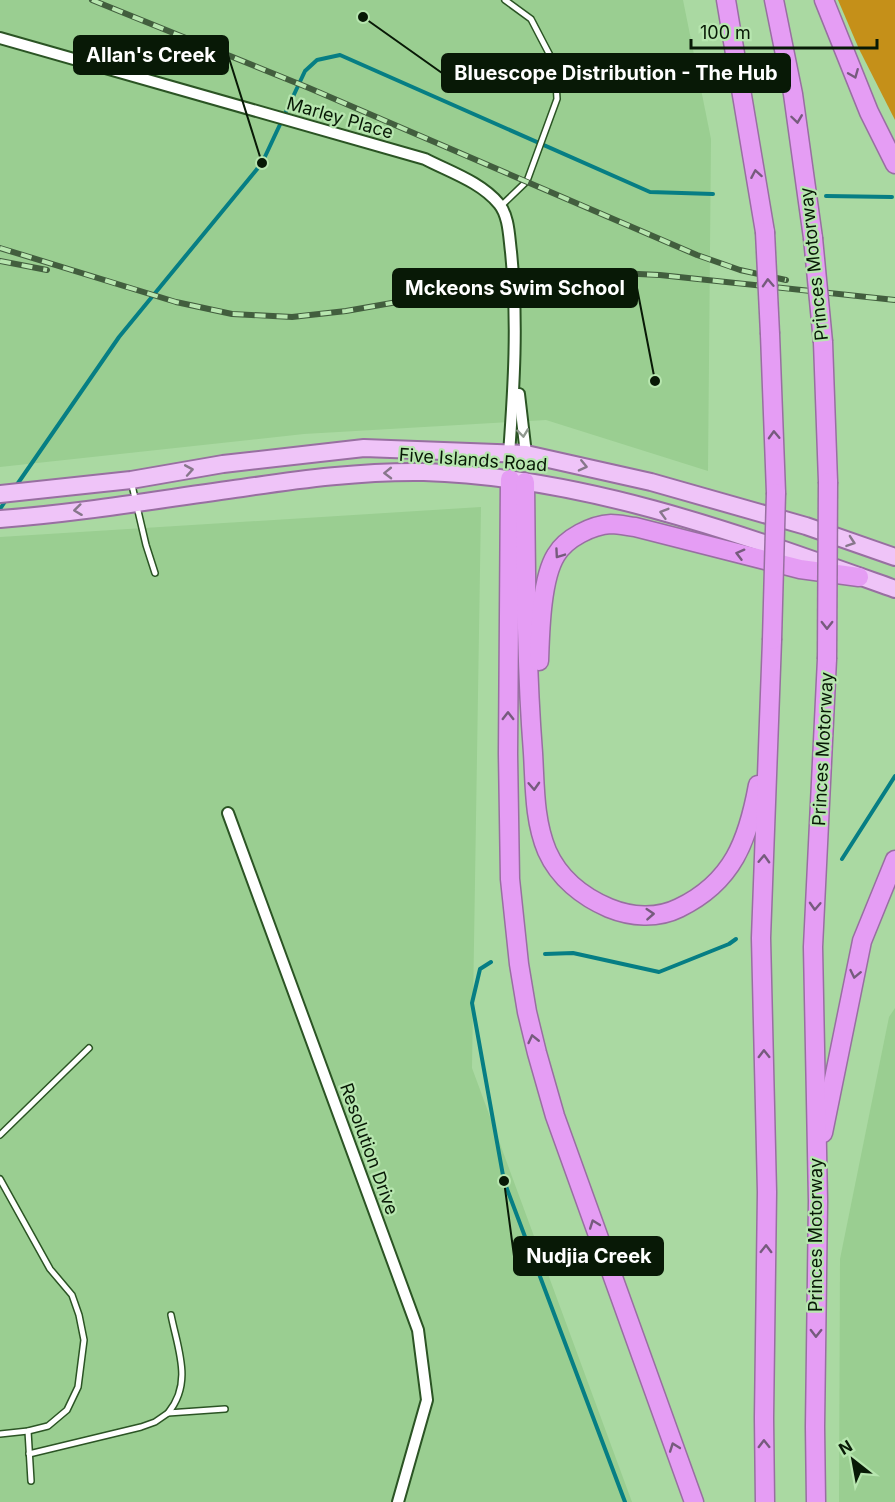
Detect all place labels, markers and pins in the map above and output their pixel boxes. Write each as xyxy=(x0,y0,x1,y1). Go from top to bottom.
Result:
callout: Allan's Creek xyxy=(74,36,228,74)
callout: Bluescope Distribution - The Hub xyxy=(442,54,790,92)
callout: Mckeons Swim School xyxy=(393,269,637,307)
callout: Nudjia Creek xyxy=(514,1237,663,1275)

